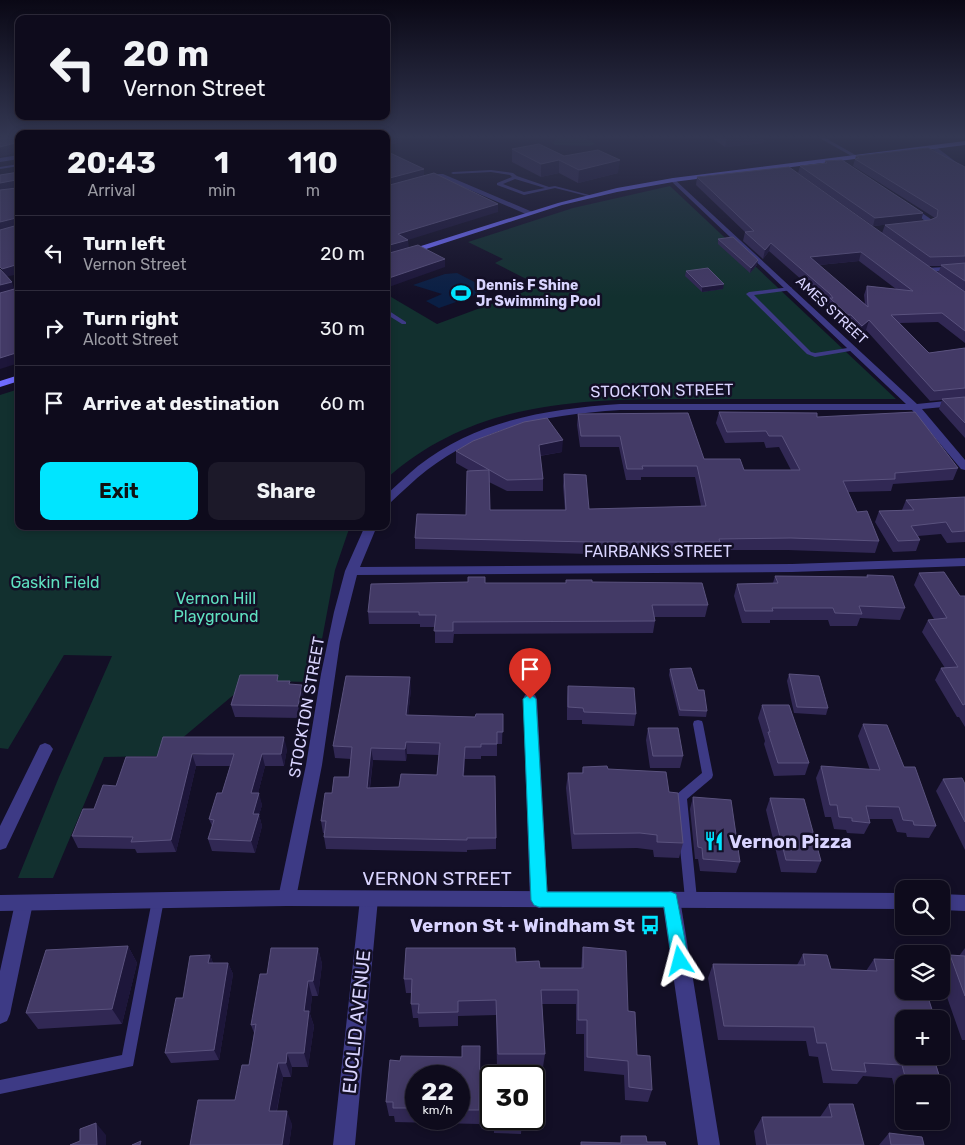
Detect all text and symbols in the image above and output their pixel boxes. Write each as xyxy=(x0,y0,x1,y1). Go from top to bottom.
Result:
text: 20 m xyxy=(123,33,209,75)
icon: left xyxy=(40,35,105,100)
text: Vernon Street xyxy=(123,75,265,102)
text: 20:43 xyxy=(67,145,156,181)
text: 1 xyxy=(214,145,229,181)
text: 110 xyxy=(288,145,338,181)
text: Arrival xyxy=(87,181,135,200)
text: min xyxy=(208,181,236,200)
text: m xyxy=(306,181,320,200)
text: Turn left xyxy=(83,232,165,255)
icon: left xyxy=(40,239,68,267)
text: 20 m xyxy=(320,242,365,265)
text: Vernon Street xyxy=(83,255,186,274)
street label: AMES STREET xyxy=(792,273,871,348)
place label: Dennis F Shine Jr Swimming Pool xyxy=(476,277,600,310)
sports icon: Dennis F Shine Jr Swimming Pool xyxy=(450,282,472,304)
text: Turn right xyxy=(83,307,178,330)
icon: right xyxy=(40,314,68,342)
text: 30 m xyxy=(320,317,365,340)
text: Alcott Street xyxy=(83,330,178,349)
street label: STOCKTON STREET xyxy=(590,380,734,401)
icon: arrive xyxy=(40,389,68,417)
text: Arrive at destination xyxy=(83,392,279,415)
text: 60 m xyxy=(320,392,365,415)
button: Exit xyxy=(40,462,198,520)
button: Share xyxy=(208,462,365,520)
street label: FAIRBANKS STREET xyxy=(584,542,732,561)
park label: Gaskin Field xyxy=(10,573,100,592)
park label: Vernon Hill Playground xyxy=(174,589,258,626)
street label: STOCKTON STREET xyxy=(285,635,328,779)
pin xyxy=(509,648,551,699)
icon: arrive xyxy=(516,655,544,683)
restaurant icon: Vernon Pizza xyxy=(703,830,725,852)
place label: Vernon Pizza xyxy=(729,830,852,853)
street label: VERNON STREET xyxy=(362,867,512,890)
map controls xyxy=(895,880,950,1130)
button: search xyxy=(895,880,950,935)
place label: Vernon St + Windham St xyxy=(410,914,635,937)
bus stop icon: Vernon St + Windham St xyxy=(639,914,661,936)
position arrow xyxy=(653,934,705,986)
button: layers xyxy=(895,945,950,1000)
street label: EUCLID AVENUE xyxy=(338,949,375,1095)
button: + xyxy=(895,1010,950,1065)
speed limit sign: 30 xyxy=(480,1065,545,1130)
button: − xyxy=(895,1075,950,1130)
text: 22 xyxy=(421,1077,454,1106)
text: km/h xyxy=(423,1103,452,1117)

